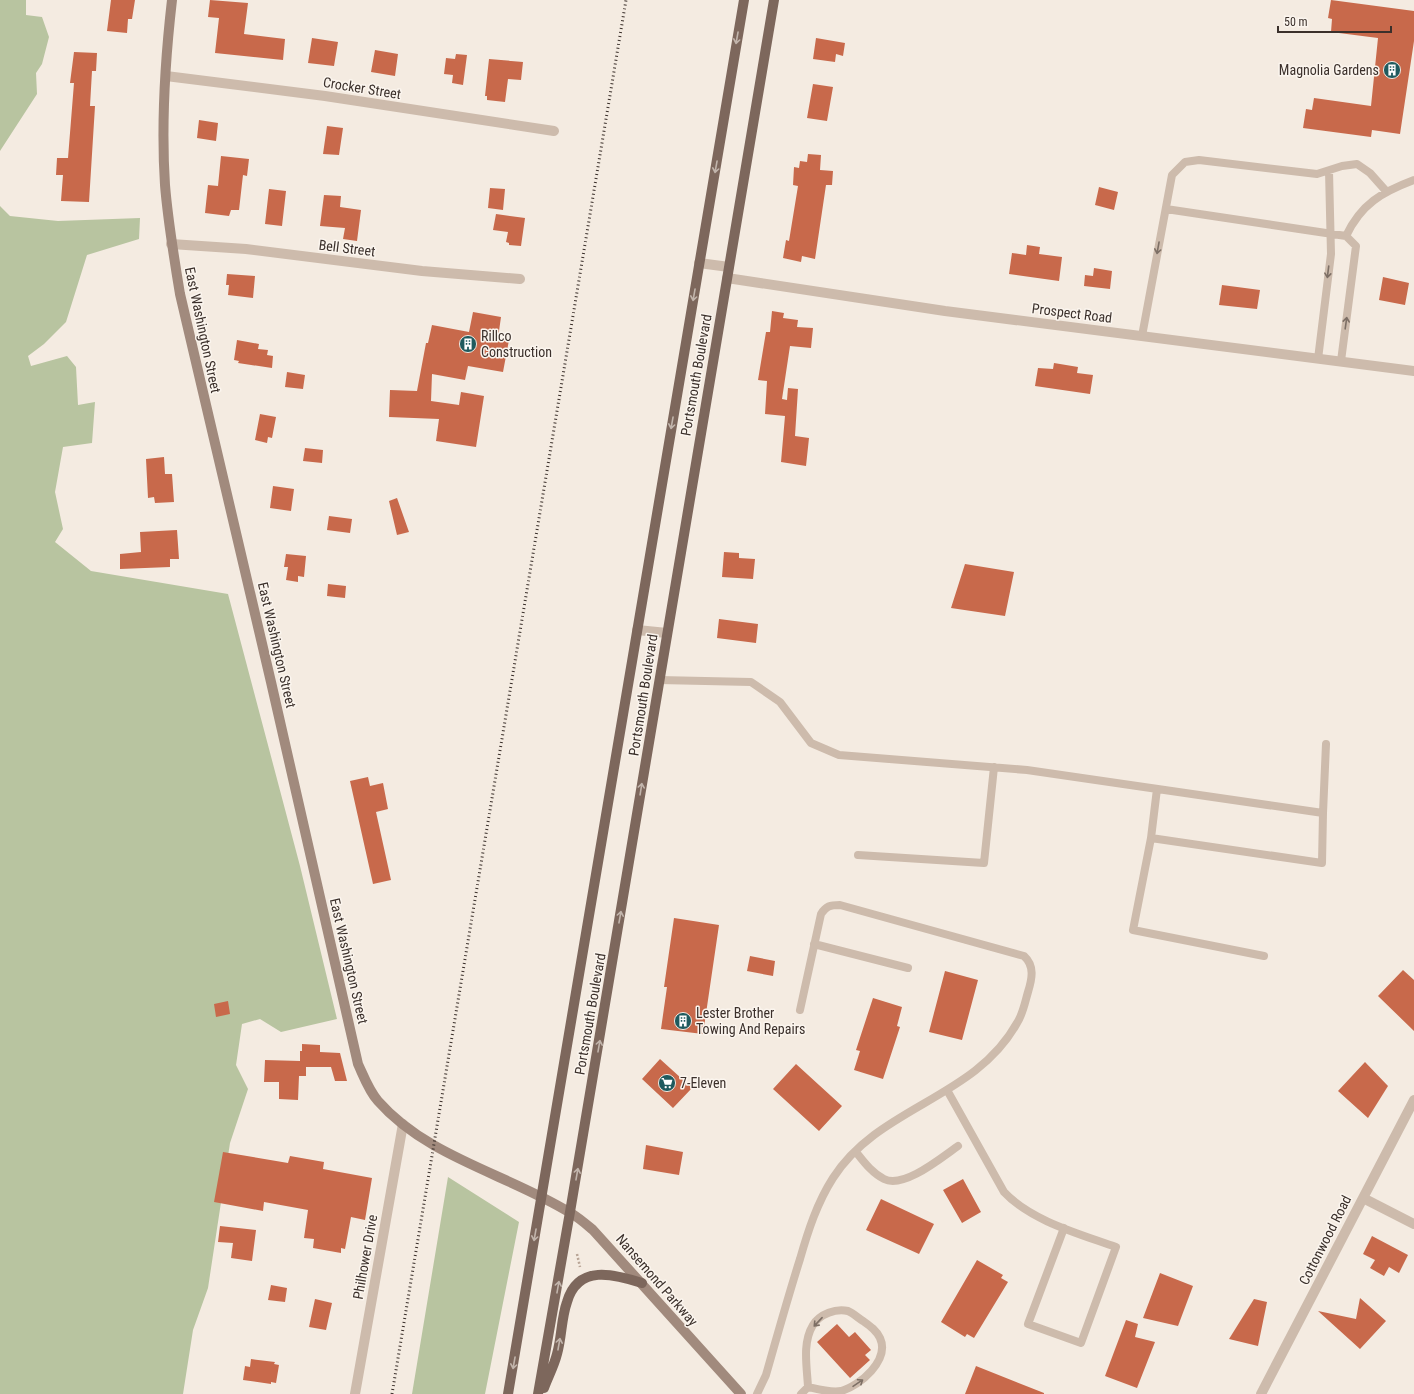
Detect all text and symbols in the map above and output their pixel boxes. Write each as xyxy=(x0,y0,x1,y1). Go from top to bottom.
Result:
scale bar xyxy=(1278,8,1391,34)
text: 50 m xyxy=(1284,15,1308,29)
one-way arrow xyxy=(733,32,741,45)
building icon: Magnolia Gardens xyxy=(1382,60,1402,80)
place label: Magnolia Gardens xyxy=(1279,62,1379,78)
street label: Crocker Street xyxy=(322,74,402,102)
one-way arrow xyxy=(712,160,720,173)
street label: Bell Street xyxy=(318,237,376,259)
one-way arrow xyxy=(1154,241,1162,254)
one-way arrow xyxy=(1325,265,1332,278)
street label: East Washington Street xyxy=(182,266,224,394)
one-way arrow xyxy=(690,288,698,301)
street label: Prospect Road xyxy=(1031,300,1113,326)
street label: Portsmouth Boulevard xyxy=(677,313,715,437)
one-way arrow xyxy=(1342,317,1350,330)
place label: Rillco Construction xyxy=(481,328,552,360)
building icon: Rillco Construction xyxy=(458,334,478,354)
one-way arrow xyxy=(668,416,676,429)
street label: East Washington Street xyxy=(255,581,299,709)
street label: Portsmouth Boulevard xyxy=(625,633,661,757)
one-way arrow xyxy=(638,783,646,796)
street label: East Washington Street xyxy=(327,897,371,1025)
one-way arrow xyxy=(616,911,624,924)
street label: Portsmouth Boulevard xyxy=(571,952,609,1076)
place label: Lester Brother Towing And Repairs xyxy=(696,1005,805,1037)
building icon: Lester Brother Towing And Repairs xyxy=(673,1011,693,1031)
one-way arrow xyxy=(595,1040,603,1053)
supermarket icon: 7-Eleven xyxy=(657,1073,677,1093)
place label: 7-Eleven xyxy=(680,1075,726,1091)
one-way arrow xyxy=(573,1168,581,1181)
street label: Cottonwood Road xyxy=(1296,1193,1354,1287)
street label: Philhower Drive xyxy=(350,1213,380,1301)
one-way arrow xyxy=(531,1228,539,1241)
street label: Nansemond Parkway xyxy=(613,1231,701,1329)
one-way arrow xyxy=(554,1281,562,1294)
one-way arrow xyxy=(813,1316,822,1327)
one-way arrow xyxy=(555,1338,563,1351)
one-way arrow xyxy=(509,1356,517,1369)
one-way arrow xyxy=(852,1378,864,1386)

